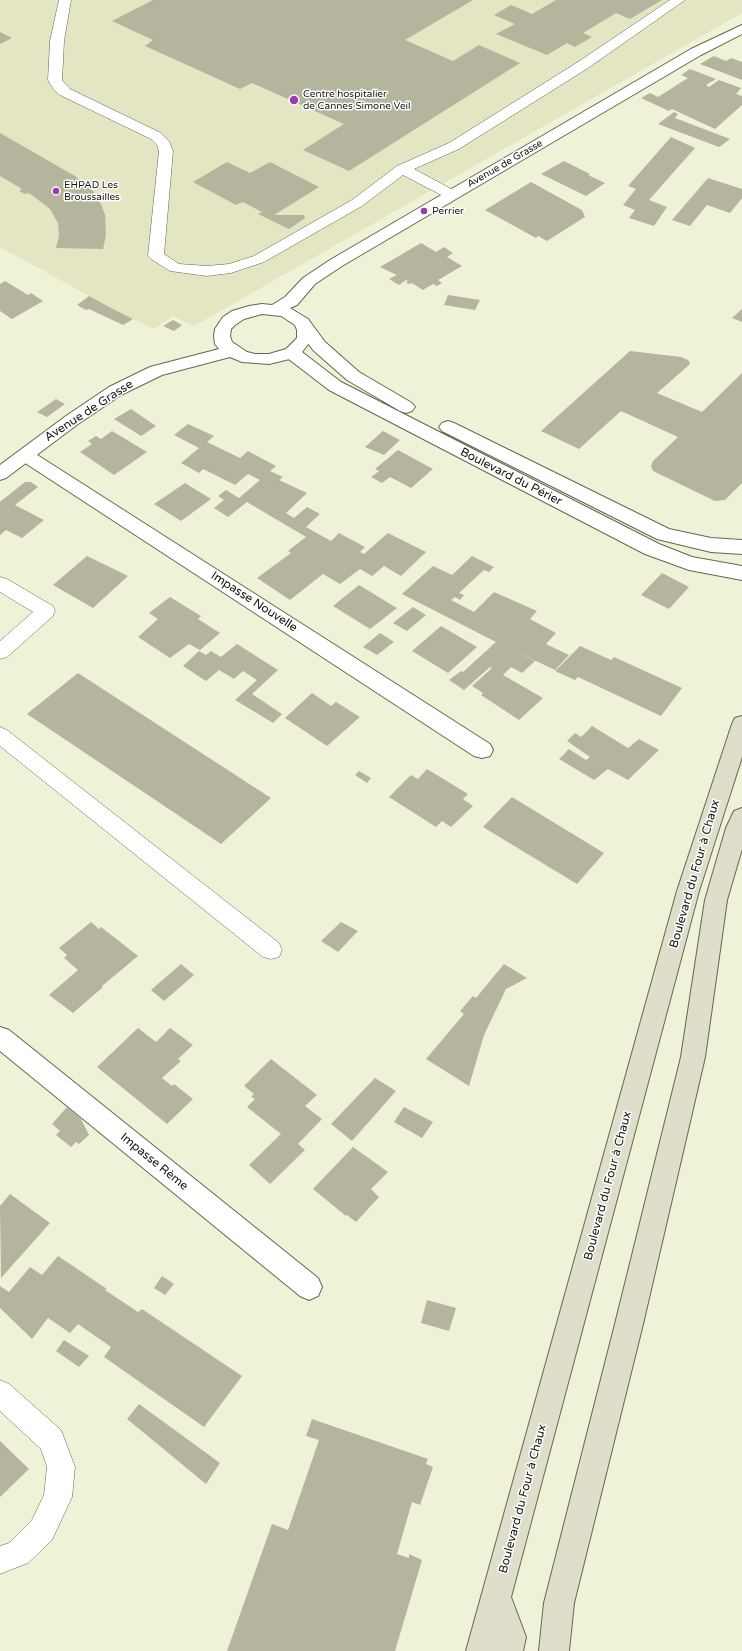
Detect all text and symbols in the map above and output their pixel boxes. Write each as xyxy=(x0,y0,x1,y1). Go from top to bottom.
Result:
place label: Centre hospitalier de Cannes Simone Veil xyxy=(303,88,411,112)
marker: Centre hospitalier de Cannes Simone Veil xyxy=(288,94,300,106)
street label: Avenue de Grasse xyxy=(465,137,545,191)
place label: EHPAD Les Broussailles xyxy=(64,179,120,202)
marker: EHPAD Les Broussailles xyxy=(51,186,61,196)
place label: Perrier xyxy=(432,205,464,217)
marker: Perrier xyxy=(419,206,429,216)
street label: Avenue de Grasse xyxy=(42,377,136,445)
street label: Boulevard du Périer xyxy=(458,445,564,509)
street label: Impasse Nouvelle xyxy=(208,569,300,635)
street label: Boulevard du Four à Chaux xyxy=(667,798,723,950)
street label: Boulevard du Four à Chaux xyxy=(581,1110,635,1262)
street label: Impasse Rème xyxy=(117,1130,191,1194)
street label: Boulevard du Four à Chaux xyxy=(496,1423,550,1575)

